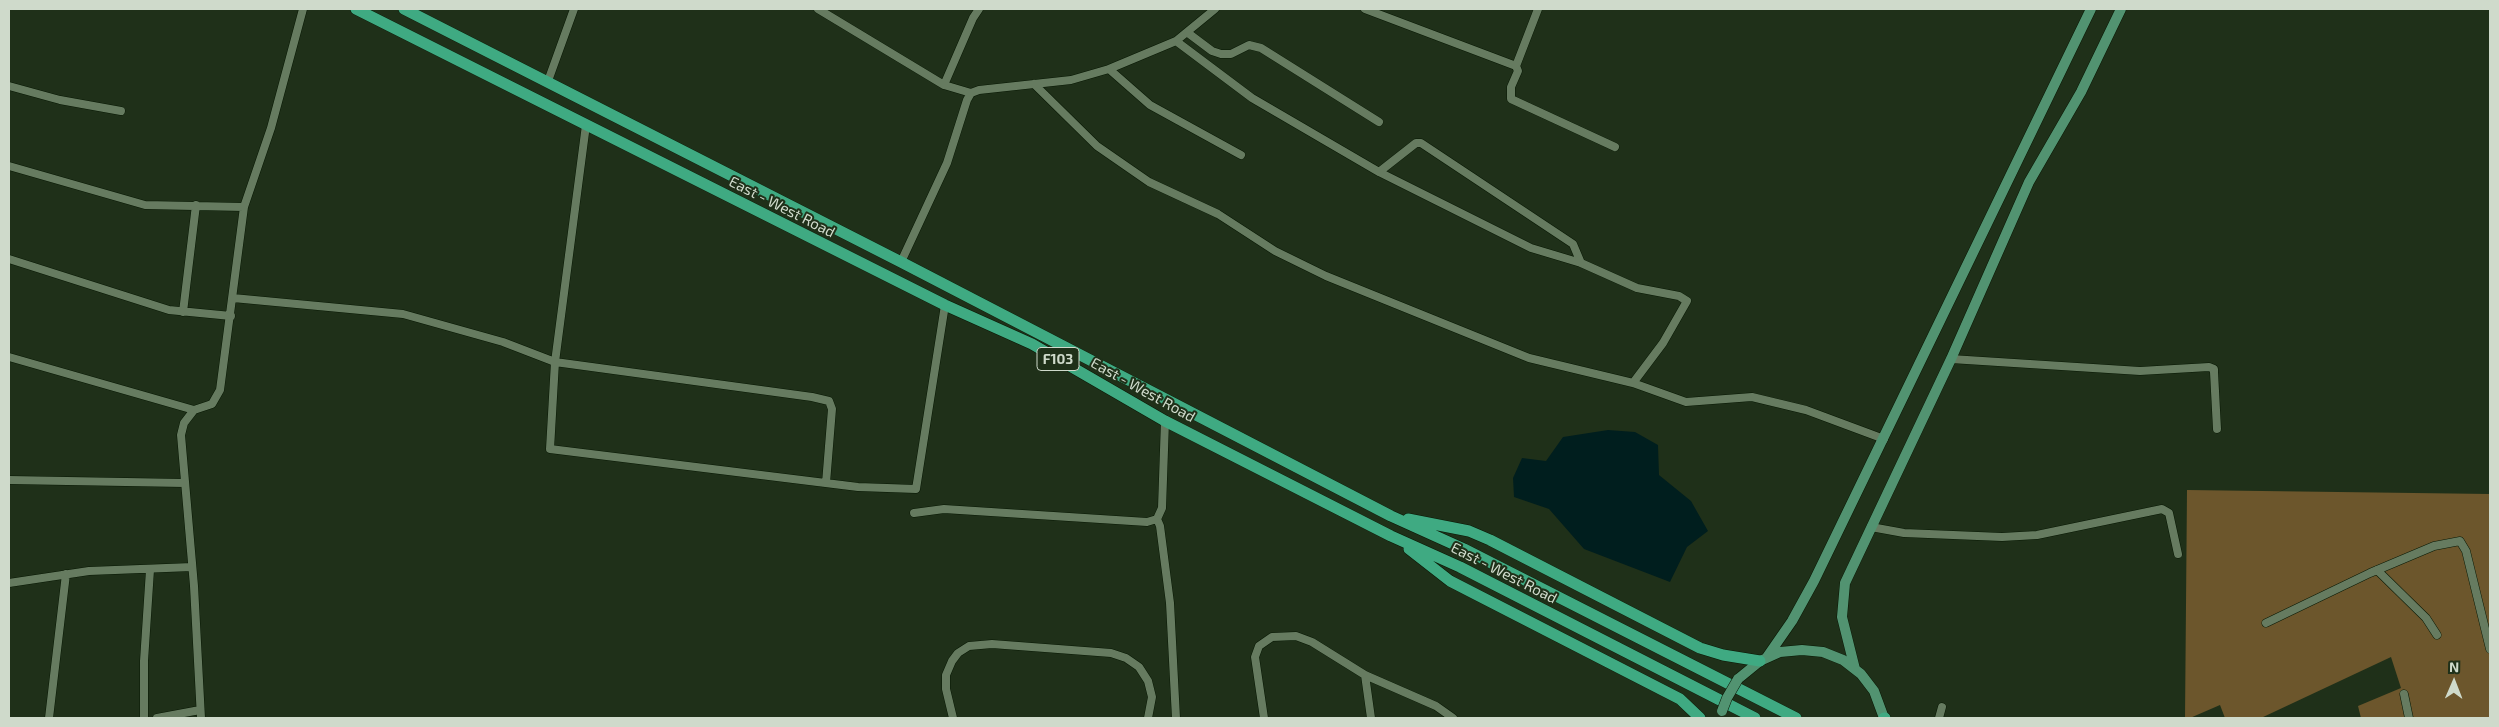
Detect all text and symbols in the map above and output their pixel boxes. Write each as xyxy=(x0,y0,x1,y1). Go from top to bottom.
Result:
street label: East - West Road xyxy=(726,173,838,241)
road number: F103 xyxy=(1037,348,1079,370)
street label: East - West Road xyxy=(1088,354,1198,426)
street label: East - West Road xyxy=(1448,539,1560,607)
north arrow xyxy=(2429,657,2479,707)
text: N xyxy=(2449,658,2459,675)

